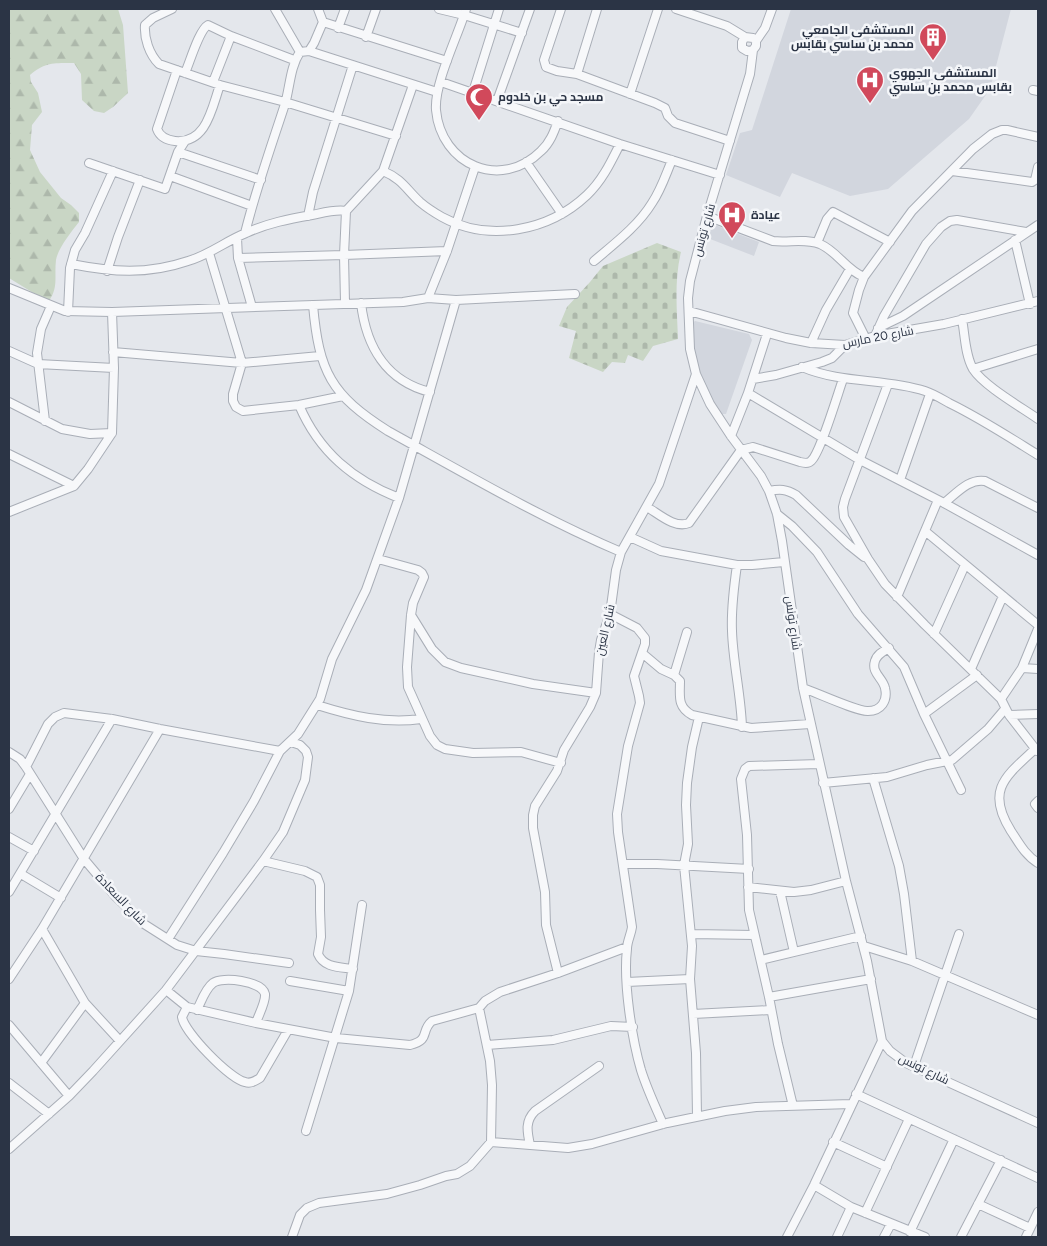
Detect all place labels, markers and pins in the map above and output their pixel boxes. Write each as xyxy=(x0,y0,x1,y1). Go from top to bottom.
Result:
building icon: المستشفى الجامعي محمد بن ساسي بقابس xyxy=(918,22,948,61)
place label: المستشفى الجامعي محمد بن ساسي بقابس xyxy=(791,23,914,54)
hospital icon: المستشفى الجهوي بقابس محمد بن ساسي xyxy=(855,65,885,104)
place label: المستشفى الجهوي بقابس محمد بن ساسي xyxy=(889,66,1012,97)
mosque icon: مسجد حي بن خلدوم xyxy=(464,82,494,121)
place label: مسجد حي بن خلدوم xyxy=(498,90,603,107)
hospital icon: عيادة xyxy=(717,200,747,239)
place label: عيادة xyxy=(751,208,780,222)

